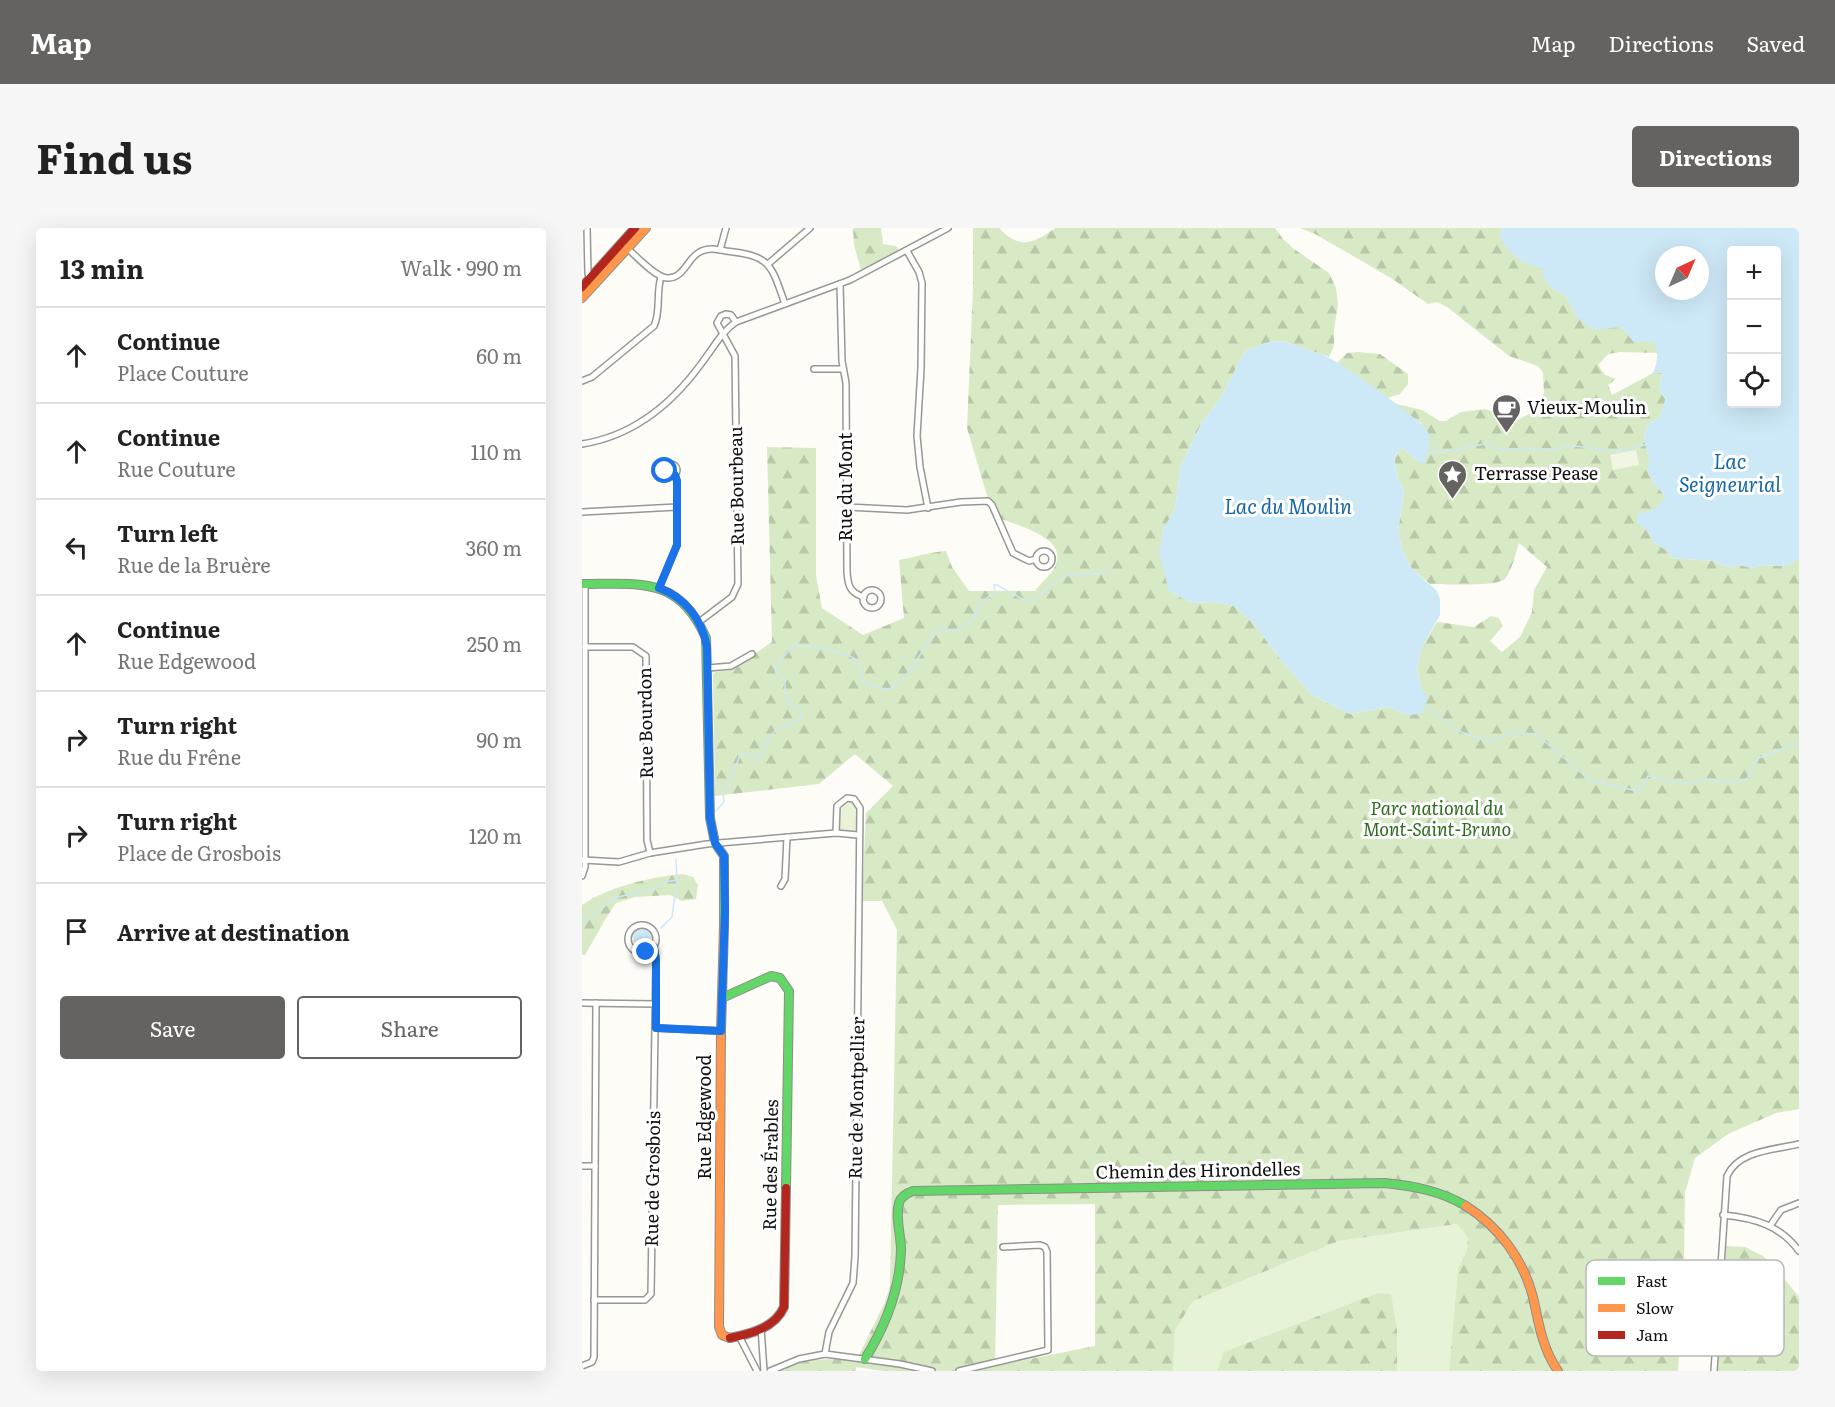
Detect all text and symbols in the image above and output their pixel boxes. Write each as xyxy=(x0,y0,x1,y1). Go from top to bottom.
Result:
text: Map xyxy=(30,21,92,63)
text: Map xyxy=(1531,27,1576,58)
text: Directions xyxy=(1609,27,1714,58)
text: Saved xyxy=(1747,27,1805,58)
text: Find us xyxy=(36,125,193,187)
button: Directions xyxy=(1632,126,1799,187)
north arrow xyxy=(1655,246,1709,300)
map controls xyxy=(1727,246,1781,408)
button: + xyxy=(1727,246,1781,300)
text: 13 min xyxy=(60,248,144,287)
text: Walk · 990 m xyxy=(400,252,522,282)
button: − xyxy=(1727,300,1781,354)
text: Continue xyxy=(117,324,220,357)
icon: ahead xyxy=(60,339,93,372)
text: 60 m xyxy=(476,340,522,370)
button: locate xyxy=(1727,354,1781,408)
text: Place Couture xyxy=(117,357,249,387)
cafe icon: Vieux-Moulin xyxy=(1490,392,1522,434)
place label: Vieux-Moulin xyxy=(1527,393,1647,420)
text: Continue xyxy=(117,420,220,453)
street label: Rue Bourbeau xyxy=(721,426,750,546)
street label: Rue du Mont xyxy=(831,432,858,542)
icon: ahead xyxy=(60,435,93,468)
text: 110 m xyxy=(471,436,522,466)
water label: Lac Seigneurial xyxy=(1679,445,1781,498)
text: Rue Couture xyxy=(117,453,236,483)
route start xyxy=(651,457,677,483)
place icon: Terrasse Pease xyxy=(1437,458,1469,500)
place label: Terrasse Pease xyxy=(1474,459,1598,486)
water label: Lac du Moulin xyxy=(1224,490,1352,520)
text: Turn left xyxy=(117,516,218,549)
icon: left xyxy=(60,531,93,564)
text: 360 m xyxy=(465,532,522,562)
text: Rue de la Bruère xyxy=(117,549,271,579)
text: Continue xyxy=(117,612,220,645)
icon: ahead xyxy=(60,627,93,660)
text: 250 m xyxy=(467,628,522,658)
text: Rue Edgewood xyxy=(117,645,256,675)
street label: Rue Bourdon xyxy=(630,667,659,779)
text: Turn right xyxy=(117,708,237,741)
icon: right xyxy=(60,723,93,756)
text: 90 m xyxy=(477,724,522,754)
text: Rue du Frêne xyxy=(117,741,241,771)
park label: Parc national du Mont-Saint-Bruno xyxy=(1363,794,1511,842)
text: Turn right xyxy=(117,804,237,837)
icon: right xyxy=(60,819,93,852)
text: 120 m xyxy=(469,820,522,850)
text: Place de Grosbois xyxy=(117,837,281,867)
icon: arrive xyxy=(60,915,93,948)
text: Arrive at destination xyxy=(117,915,350,948)
route end xyxy=(632,938,658,964)
button: Save xyxy=(60,996,285,1059)
button: Share xyxy=(297,996,522,1059)
street label: Rue de Montpellier xyxy=(841,1016,870,1180)
street label: Rue Edgewood xyxy=(690,1054,717,1180)
street label: Rue des Érables xyxy=(755,1099,784,1231)
street label: Rue de Grosbois xyxy=(637,1111,666,1247)
street label: Chemin des Hirondelles xyxy=(1095,1154,1300,1185)
legend xyxy=(1586,1260,1784,1356)
text: Fast xyxy=(1636,1268,1668,1292)
text: Slow xyxy=(1636,1295,1674,1319)
text: Jam xyxy=(1636,1322,1669,1346)

